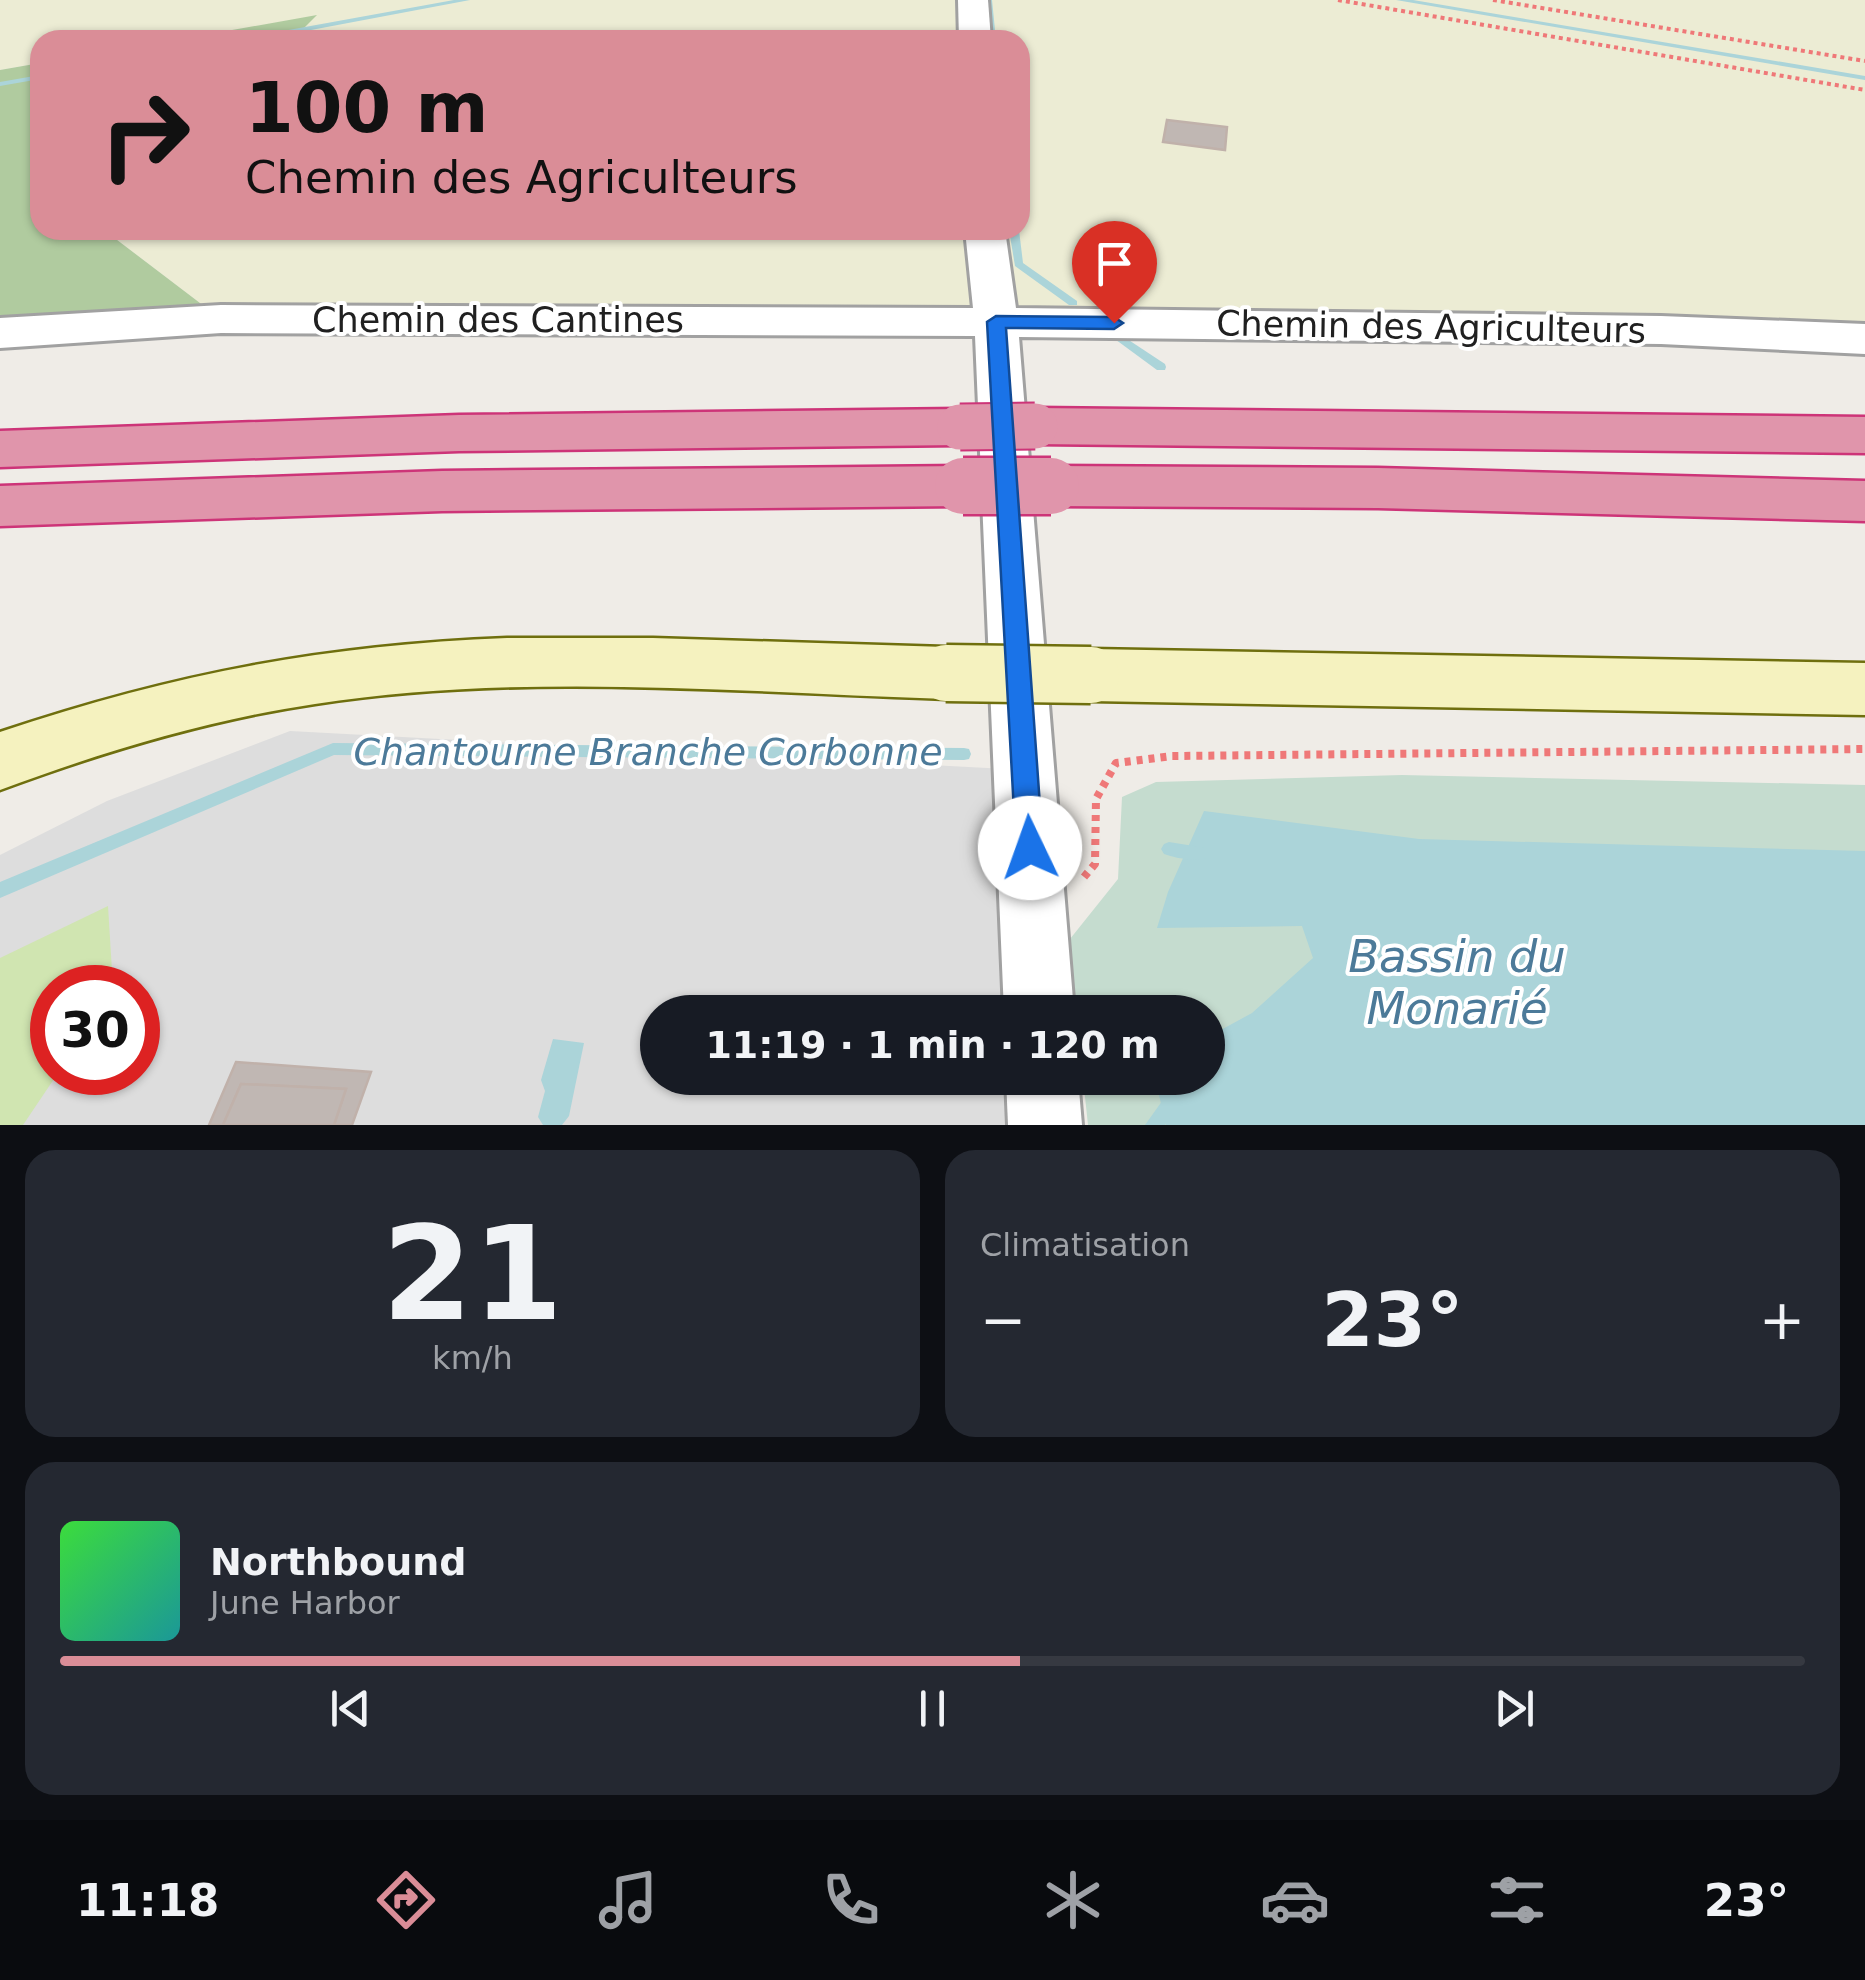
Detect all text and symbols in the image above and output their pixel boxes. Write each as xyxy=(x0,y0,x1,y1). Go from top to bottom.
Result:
text: 100 m xyxy=(245,67,488,149)
icon: right xyxy=(80,70,210,200)
text: Chemin des Agriculteurs xyxy=(245,151,798,204)
pin xyxy=(1072,221,1157,324)
icon: arrive xyxy=(1087,236,1142,291)
street label: Chemin des Cantines xyxy=(312,300,684,340)
street label: Chemin des Agriculteurs xyxy=(1216,303,1646,351)
water label: Chantourne Branche Corbonne xyxy=(353,730,943,774)
position arrow xyxy=(978,796,1082,900)
water label: Bassin du Monarié xyxy=(1348,930,1566,1035)
speed limit sign: 30 xyxy=(30,965,160,1095)
text: 11:19 · 1 min · 120 m xyxy=(705,1023,1160,1067)
text: 21 xyxy=(382,1198,563,1350)
text: Climatisation xyxy=(980,1226,1190,1264)
text: 23° xyxy=(1322,1276,1463,1364)
text: − xyxy=(980,1288,1026,1352)
text: + xyxy=(1759,1288,1805,1352)
text: km/h xyxy=(432,1339,513,1377)
text: Northbound xyxy=(210,1540,466,1584)
text: June Harbor xyxy=(210,1584,400,1622)
icon: previous xyxy=(323,1681,378,1736)
icon: pause xyxy=(905,1681,960,1736)
icon: next xyxy=(1487,1681,1542,1736)
icon: directions xyxy=(371,1865,441,1935)
icon: music xyxy=(593,1865,663,1935)
icon: phone xyxy=(816,1865,886,1935)
icon: climate xyxy=(1038,1865,1108,1935)
icon: car xyxy=(1260,1865,1330,1935)
icon: filters xyxy=(1482,1865,1552,1935)
text: 11:18 xyxy=(76,1874,219,1927)
text: 23° xyxy=(1704,1874,1789,1927)

